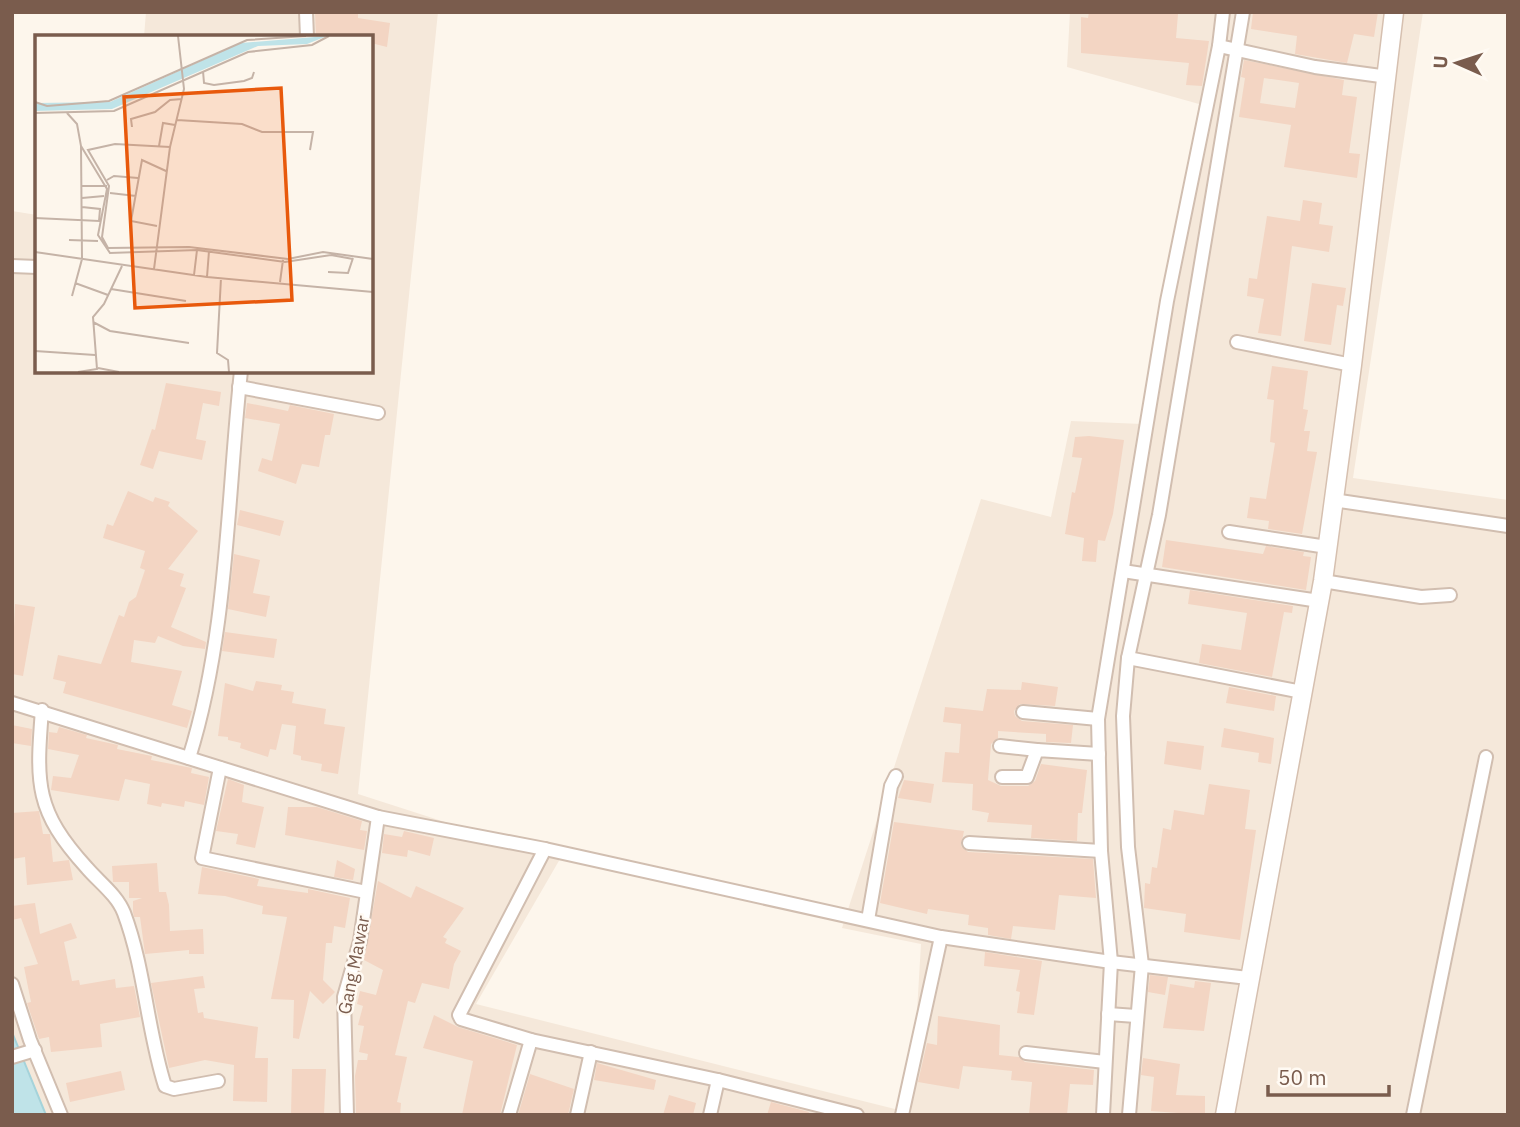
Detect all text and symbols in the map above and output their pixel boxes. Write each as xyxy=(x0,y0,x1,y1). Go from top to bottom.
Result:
north arrow xyxy=(1422,28,1492,98)
inset map xyxy=(35,35,373,373)
text: U xyxy=(1428,55,1452,69)
street label: Gang Mawar xyxy=(333,913,374,1016)
scale bar xyxy=(1268,1054,1389,1098)
text: 50 m xyxy=(1278,1063,1327,1091)

